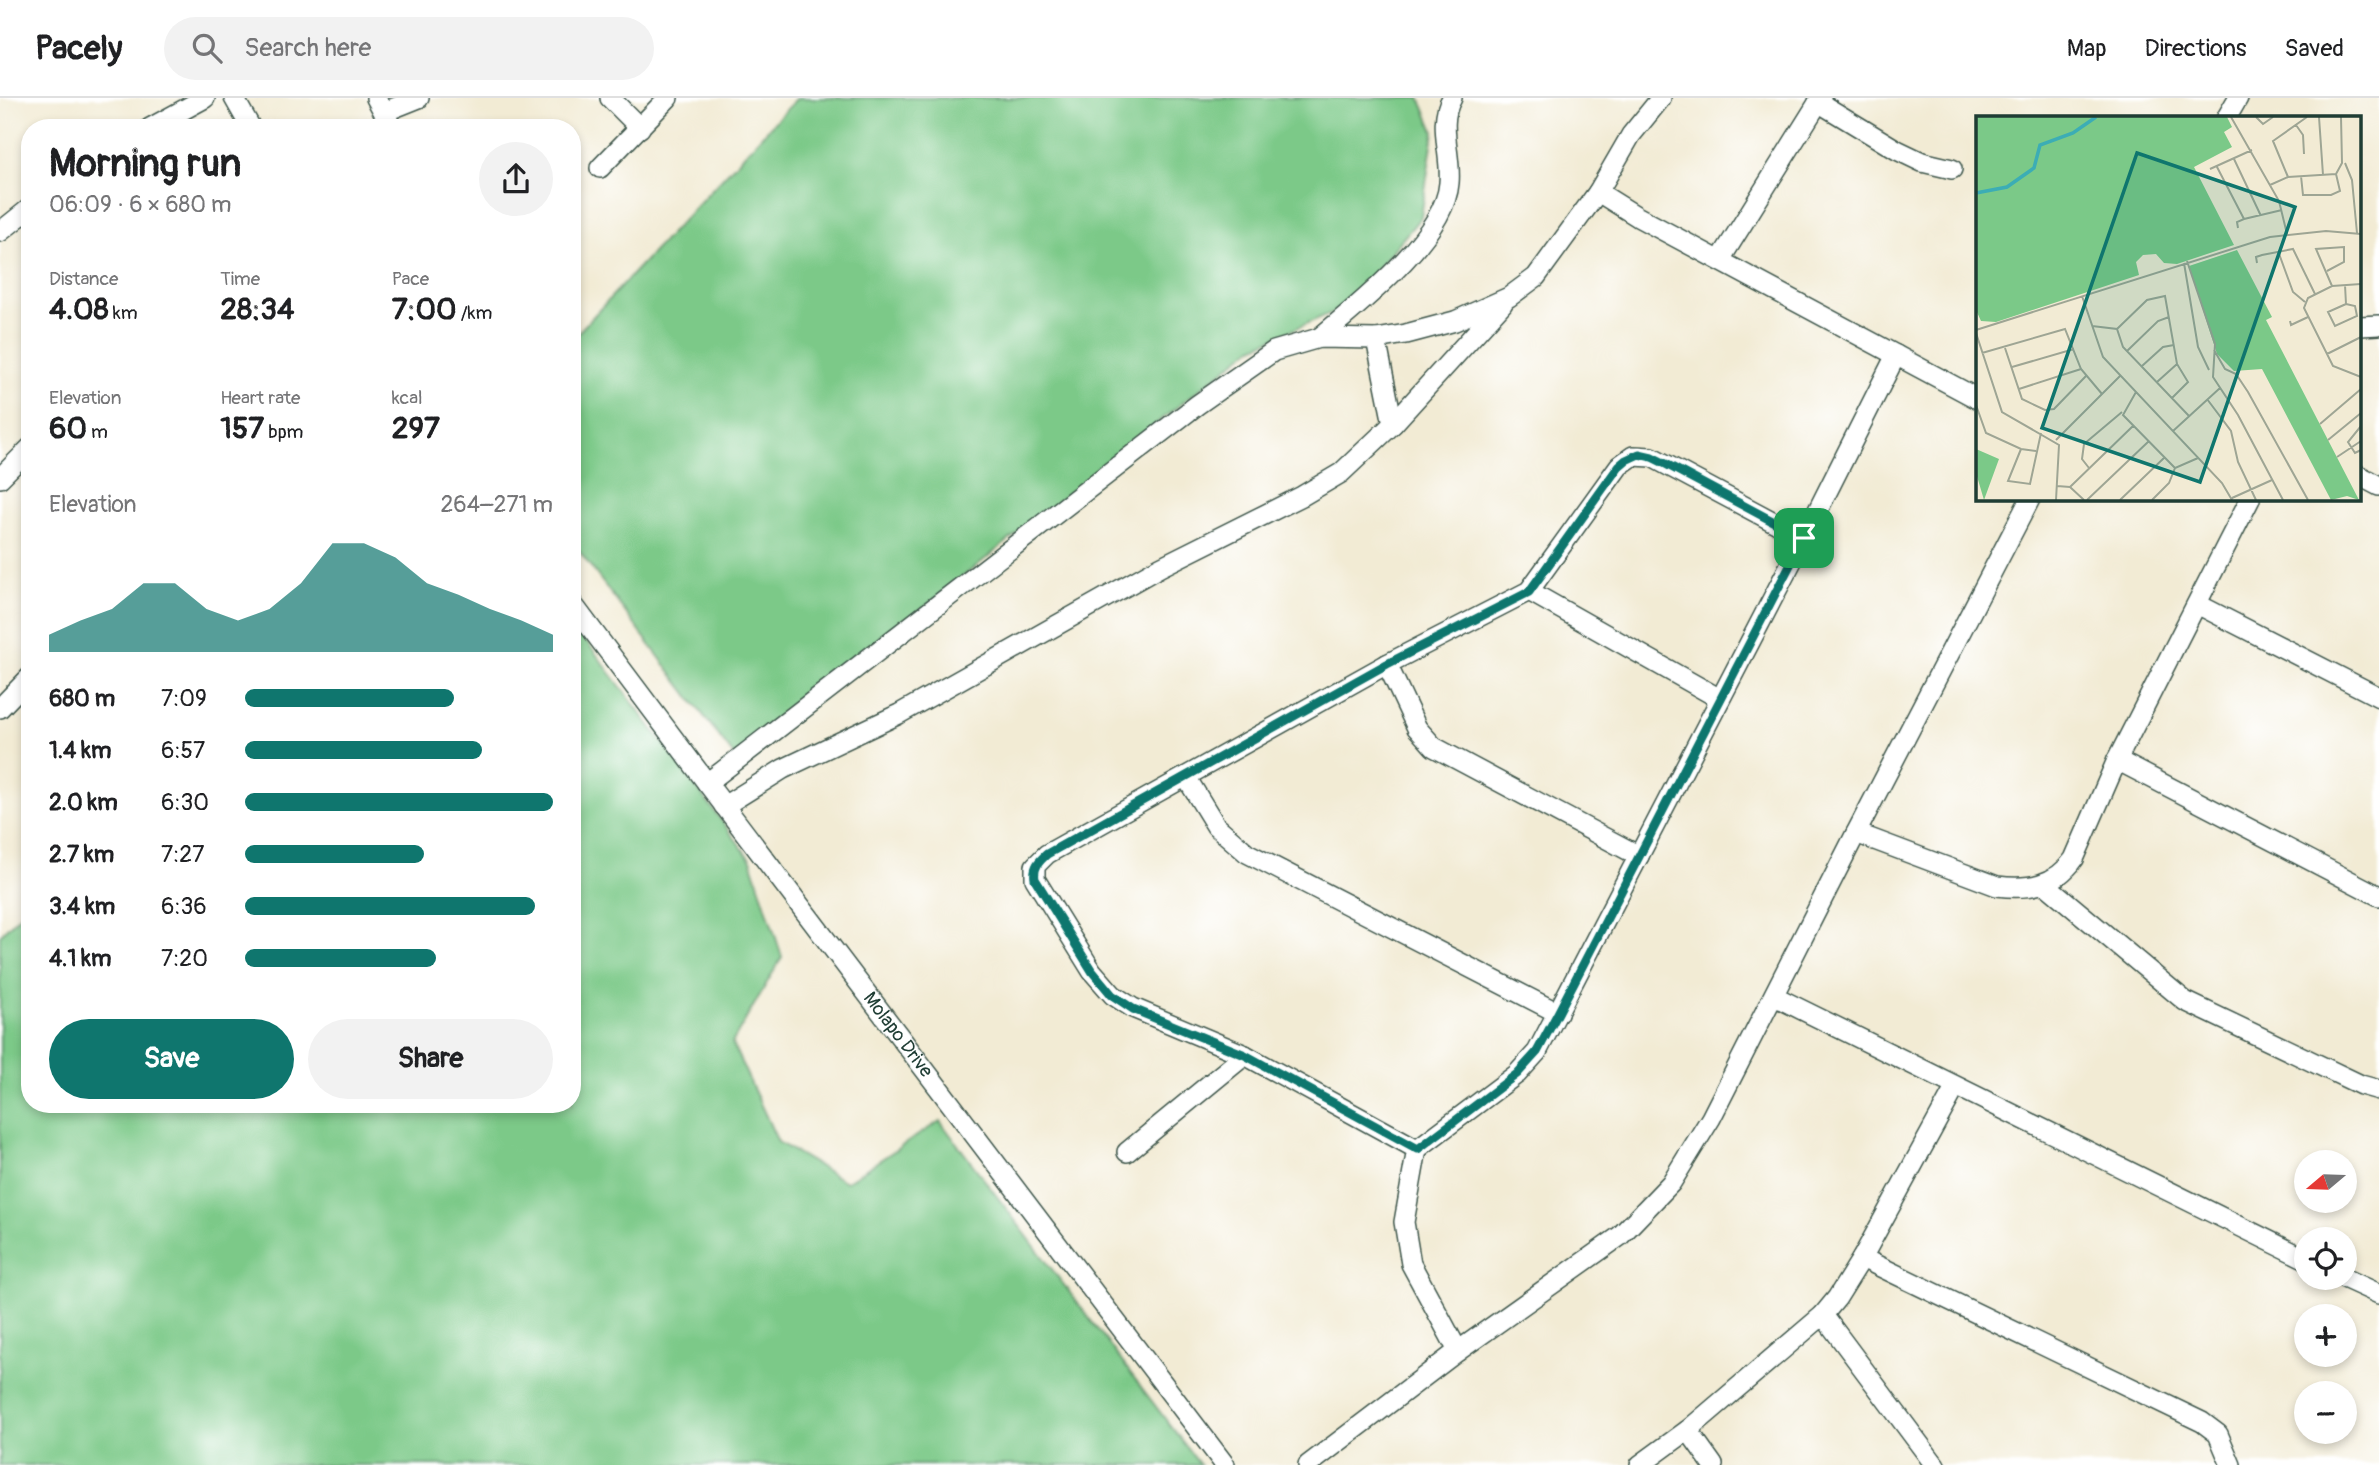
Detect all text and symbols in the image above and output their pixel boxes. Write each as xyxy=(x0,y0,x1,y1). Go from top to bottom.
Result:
search box xyxy=(164,17,654,80)
text: Pacely xyxy=(35,28,122,69)
icon: search xyxy=(188,29,226,67)
text: Search here xyxy=(244,32,371,64)
text: Map xyxy=(2067,34,2107,63)
text: Directions xyxy=(2145,34,2246,63)
text: Saved xyxy=(2284,34,2344,63)
inset map xyxy=(1976,116,2362,500)
text: Morning run xyxy=(49,140,241,188)
button: share xyxy=(479,142,553,216)
text: 06:09 · 6 × 680 m xyxy=(49,190,231,219)
text: Distance xyxy=(49,267,118,291)
text: Time xyxy=(220,267,260,291)
text: Pace xyxy=(392,267,429,291)
text: 4.08 xyxy=(49,291,109,328)
text: 28:34 xyxy=(220,291,294,328)
text: 7:00 xyxy=(392,291,457,328)
text: km xyxy=(109,301,138,325)
text: /km xyxy=(457,301,492,325)
text: Elevation xyxy=(49,386,121,410)
text: Heart rate xyxy=(220,386,300,410)
text: kcal xyxy=(392,386,423,410)
text: 60 xyxy=(49,410,87,447)
text: 157 xyxy=(220,410,264,447)
text: 297 xyxy=(392,410,440,447)
text: m xyxy=(87,420,108,444)
text: bpm xyxy=(264,420,304,444)
text: Elevation xyxy=(49,490,137,519)
text: 264–271 m xyxy=(440,490,553,519)
pin xyxy=(1774,508,1834,568)
icon: arrive xyxy=(1785,519,1823,557)
text: 680 m xyxy=(49,684,115,713)
text: 7:09 xyxy=(161,684,207,713)
text: 1.4 km xyxy=(49,736,111,765)
text: 6:57 xyxy=(161,736,205,765)
text: 2.0 km xyxy=(49,788,118,817)
text: 6:30 xyxy=(161,788,209,817)
text: 2.7 km xyxy=(49,840,114,869)
text: 7:27 xyxy=(161,840,204,869)
text: 3.4 km xyxy=(49,892,115,921)
text: 6:36 xyxy=(161,892,207,921)
text: 4.1 km xyxy=(49,944,111,973)
text: 7:20 xyxy=(161,944,208,973)
street label: Molapo Drive xyxy=(858,987,939,1083)
button: Save xyxy=(49,1019,294,1099)
button: Share xyxy=(308,1019,553,1099)
north arrow xyxy=(2294,1150,2357,1213)
map controls xyxy=(2294,1150,2357,1444)
button: locate xyxy=(2294,1227,2357,1290)
button: + xyxy=(2294,1304,2357,1367)
button: − xyxy=(2294,1381,2357,1444)

